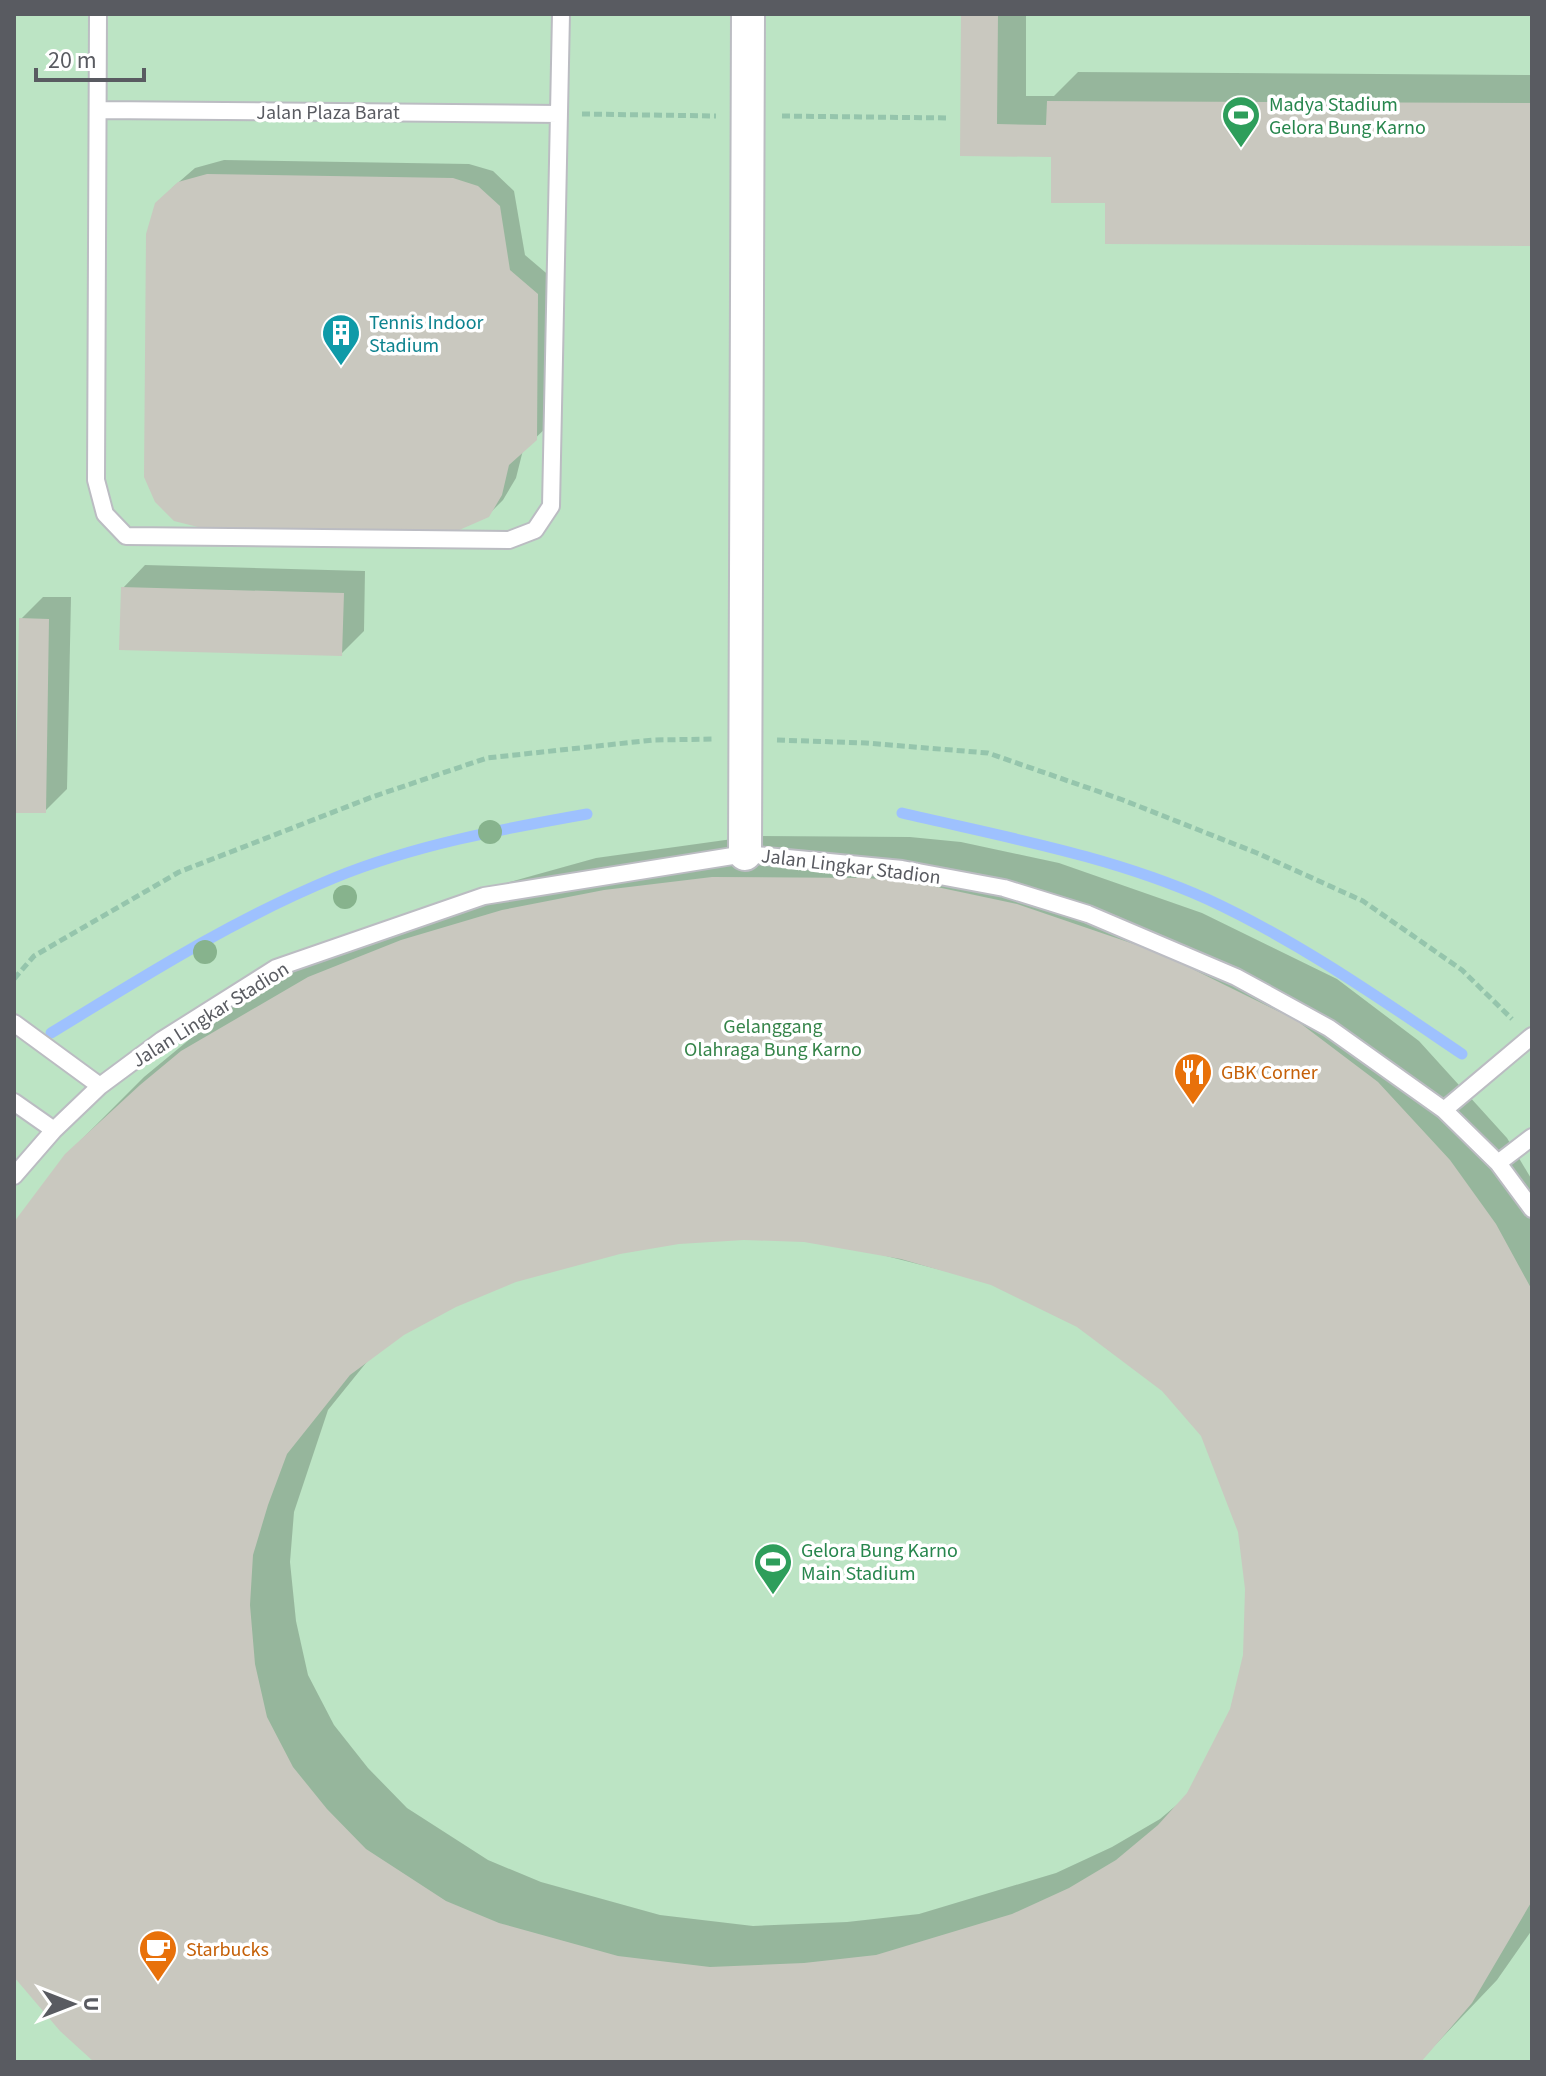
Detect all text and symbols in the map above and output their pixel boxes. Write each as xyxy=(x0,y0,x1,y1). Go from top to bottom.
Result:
scale bar xyxy=(36,32,144,82)
text: 20 m xyxy=(48,43,97,78)
place label: Madya Stadium Gelora Bung Karno xyxy=(1269,91,1426,142)
sports icon: Madya Stadium Gelora Bung Karno xyxy=(1220,94,1262,149)
street label: Jalan Plaza Barat xyxy=(256,99,400,127)
place label: Tennis Indoor Stadium xyxy=(369,309,483,360)
building icon: Tennis Indoor Stadium xyxy=(320,312,362,367)
street label: Jalan Lingkar Stadion xyxy=(760,842,942,892)
street label: Jalan Lingkar Stadion xyxy=(127,955,295,1075)
park label: Gelanggang Olahraga Bung Karno xyxy=(684,1013,862,1064)
restaurant icon: GBK Corner xyxy=(1172,1051,1214,1106)
place label: GBK Corner xyxy=(1221,1059,1318,1087)
place label: Gelora Bung Karno Main Stadium xyxy=(801,1537,958,1588)
sports icon: Gelora Bung Karno Main Stadium xyxy=(752,1541,794,1596)
cafe icon: Starbucks xyxy=(137,1928,179,1983)
place label: Starbucks xyxy=(186,1936,269,1964)
north arrow xyxy=(32,1964,112,2044)
text: U xyxy=(75,1997,107,2011)

